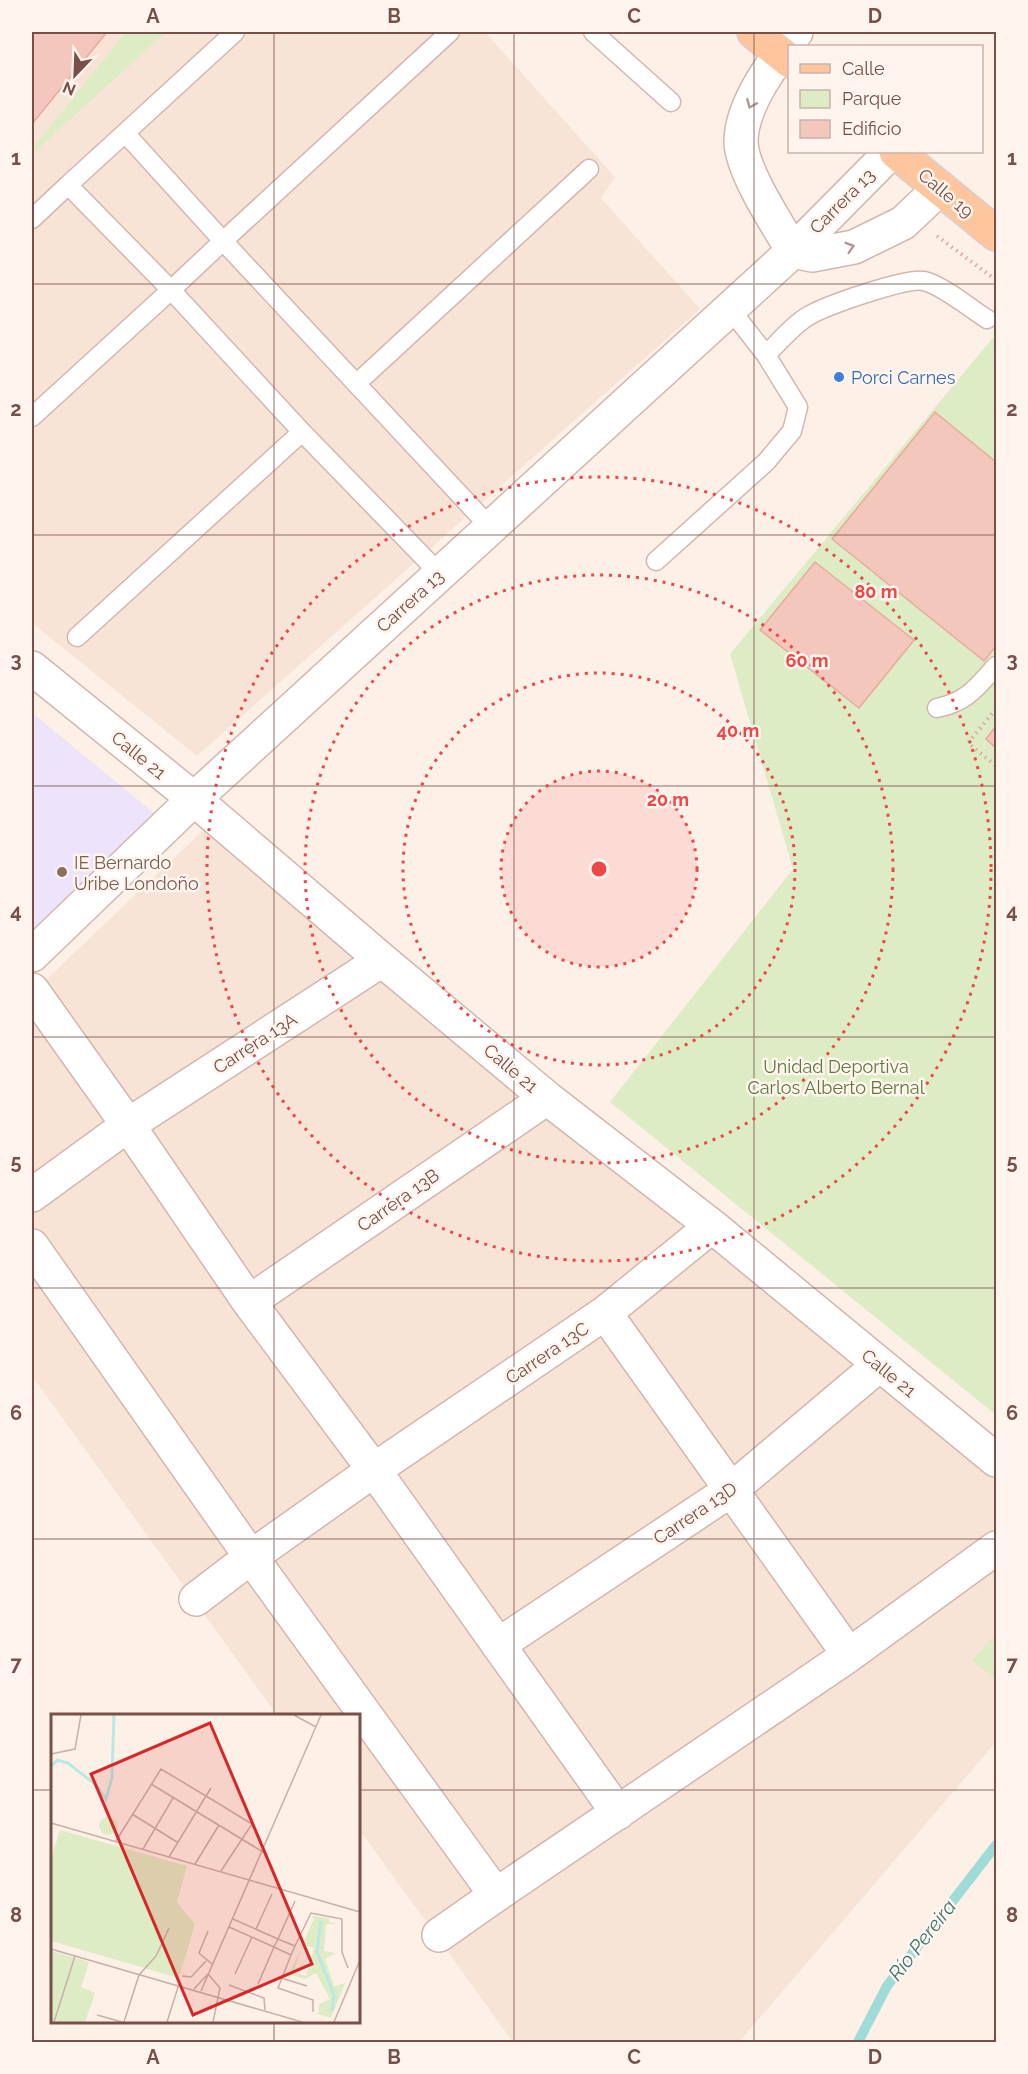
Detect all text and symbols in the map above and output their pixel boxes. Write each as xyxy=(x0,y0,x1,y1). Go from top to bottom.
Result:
text: A xyxy=(146,4,160,28)
text: B xyxy=(387,4,401,28)
text: C xyxy=(627,4,641,28)
text: D xyxy=(868,4,882,28)
north arrow xyxy=(45,45,105,105)
legend xyxy=(788,45,983,153)
text: Calle xyxy=(842,58,885,79)
text: N xyxy=(60,77,79,99)
text: Parque xyxy=(842,88,902,109)
one-way arrow xyxy=(746,98,758,109)
text: Edificio xyxy=(842,118,902,139)
text: 1 xyxy=(11,146,21,170)
text: 1 xyxy=(1007,146,1017,170)
street label: Carrera 13 xyxy=(805,164,879,238)
street label: Calle 19 xyxy=(914,164,978,222)
one-way arrow xyxy=(844,242,855,254)
place label: Porci Carnes xyxy=(851,367,956,388)
marker: Porci Carnes xyxy=(832,370,846,384)
text: 2 xyxy=(10,397,22,421)
text: 2 xyxy=(1006,397,1018,421)
street label: Carrera 13 xyxy=(372,565,448,637)
text: 80 m xyxy=(854,581,898,602)
text: 3 xyxy=(10,648,22,672)
text: 3 xyxy=(1006,648,1018,672)
text: 60 m xyxy=(785,650,829,671)
text: 40 m xyxy=(717,720,759,741)
street label: Calle 21 xyxy=(107,727,171,784)
text: 20 m xyxy=(647,789,689,810)
place label: IE Bernardo Uribe Londoño xyxy=(74,852,199,894)
centre of rings xyxy=(589,859,609,879)
marker: IE Bernardo Uribe Londoño xyxy=(55,865,69,879)
text: 4 xyxy=(10,899,22,923)
text: 4 xyxy=(1006,899,1018,923)
street label: Carrera 13A xyxy=(209,1008,301,1078)
street label: Calle 21 xyxy=(480,1039,543,1097)
park label: Unidad Deportiva Carlos Alberto Bernal xyxy=(747,1056,925,1098)
text: 5 xyxy=(10,1150,22,1174)
text: 5 xyxy=(1006,1150,1018,1174)
street label: Carrera 13B xyxy=(353,1164,443,1236)
street label: Carrera 13C xyxy=(502,1318,592,1388)
street label: Calle 21 xyxy=(857,1345,921,1402)
text: 6 xyxy=(10,1401,22,1425)
text: 6 xyxy=(1006,1401,1018,1425)
street label: Carrera 13D xyxy=(649,1477,741,1549)
text: 7 xyxy=(10,1652,22,1676)
text: 7 xyxy=(1006,1652,1018,1676)
inset map xyxy=(51,1714,360,2023)
water label: Río Pereira xyxy=(883,1895,961,1985)
text: 8 xyxy=(10,1903,22,1927)
text: 8 xyxy=(1006,1903,1018,1927)
text: A xyxy=(146,2045,160,2069)
text: B xyxy=(387,2045,401,2069)
text: C xyxy=(627,2045,641,2069)
text: D xyxy=(868,2045,882,2069)

